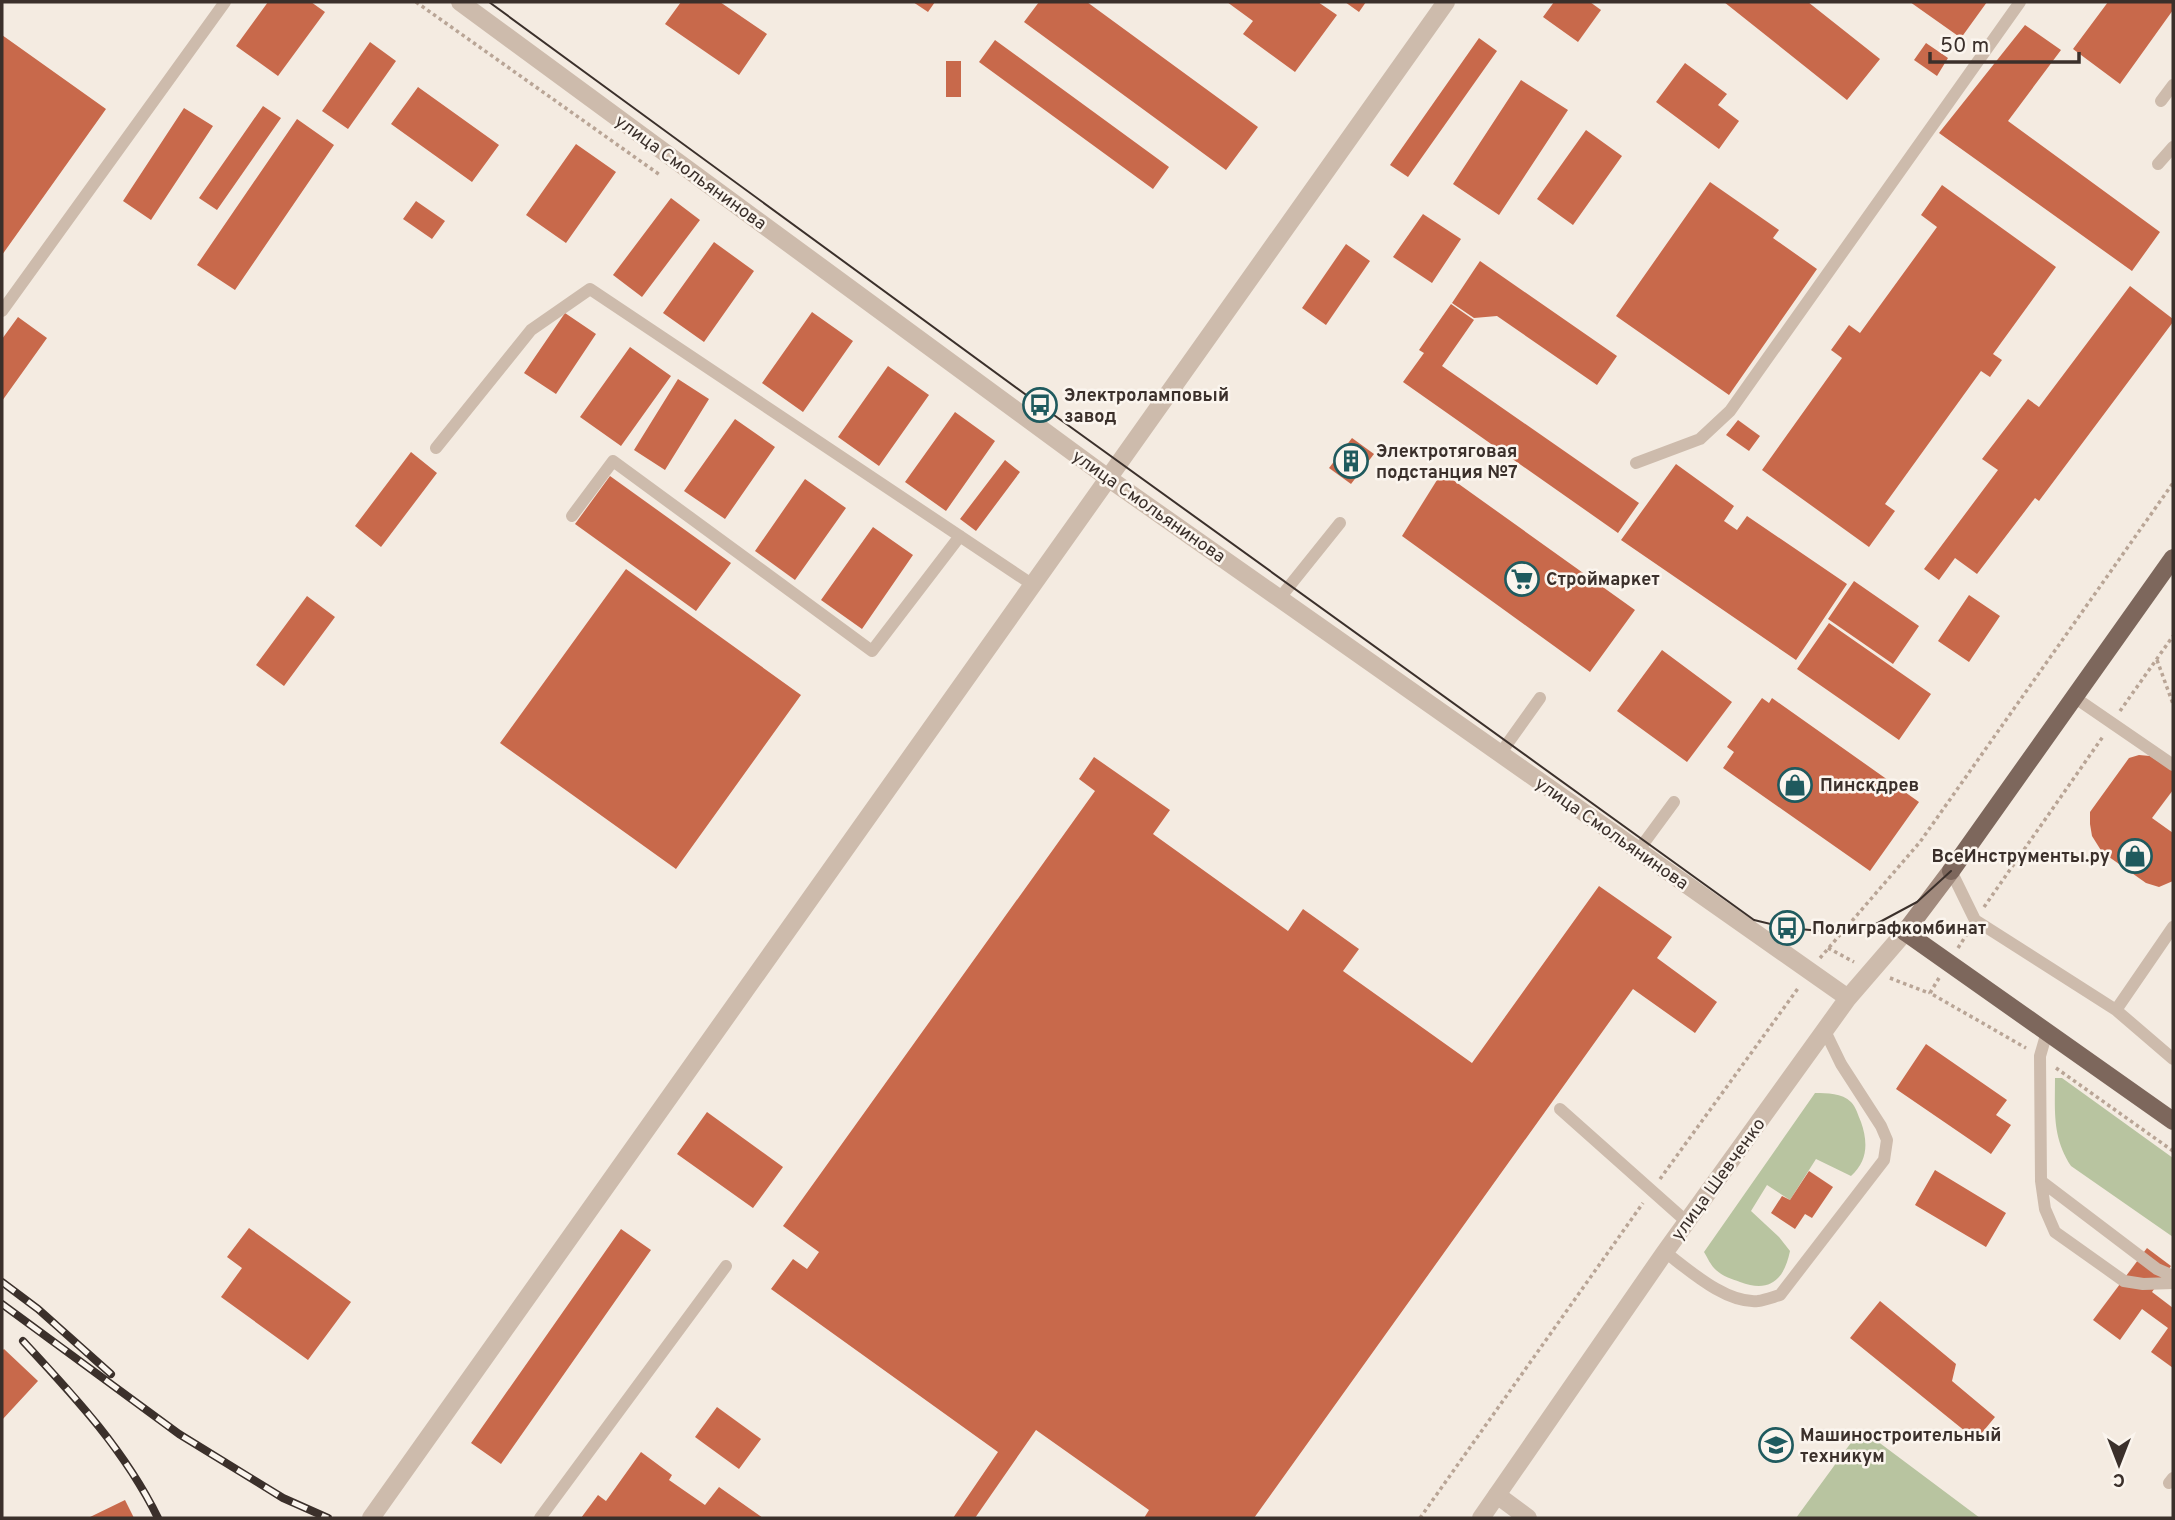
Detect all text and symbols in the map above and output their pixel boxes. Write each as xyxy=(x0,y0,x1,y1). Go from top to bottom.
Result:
scale bar xyxy=(1930,21,2079,65)
text: 50 m xyxy=(1940,33,1989,60)
street label: улица Смольянинова xyxy=(610,110,771,236)
place label: Электроламповый завод xyxy=(1064,385,1229,429)
bus stop icon: Электроламповый завод xyxy=(1021,386,1059,424)
place label: Электротяговая подстанция №7 xyxy=(1376,441,1518,485)
building icon: Электротяговая подстанция №7 xyxy=(1332,442,1370,480)
street label: улица Смольянинова xyxy=(1067,446,1229,569)
supermarket icon: Строймаркет xyxy=(1503,560,1541,598)
place label: Строймаркет xyxy=(1546,569,1660,592)
shop icon: Пинскдрев xyxy=(1776,766,1814,804)
street label: улица Смольянинова xyxy=(1530,773,1692,896)
place label: Пинскдрев xyxy=(1820,775,1919,798)
shop icon: ВсеИнструменты.ру xyxy=(2116,837,2154,875)
place label: ВсеИнструменты.ру xyxy=(1931,846,2110,869)
bus stop icon: Полиграфкомбинат xyxy=(1768,909,1806,947)
place label: Полиграфкомбинат xyxy=(1812,918,1987,941)
street label: улица Шевченко xyxy=(1667,1114,1771,1246)
place label: Машиностроительный техникум xyxy=(1800,1425,2001,1469)
school or university icon: Машиностроительный техникум xyxy=(1757,1426,1795,1464)
north arrow xyxy=(2084,1429,2154,1499)
text: С xyxy=(2113,1467,2125,1491)

